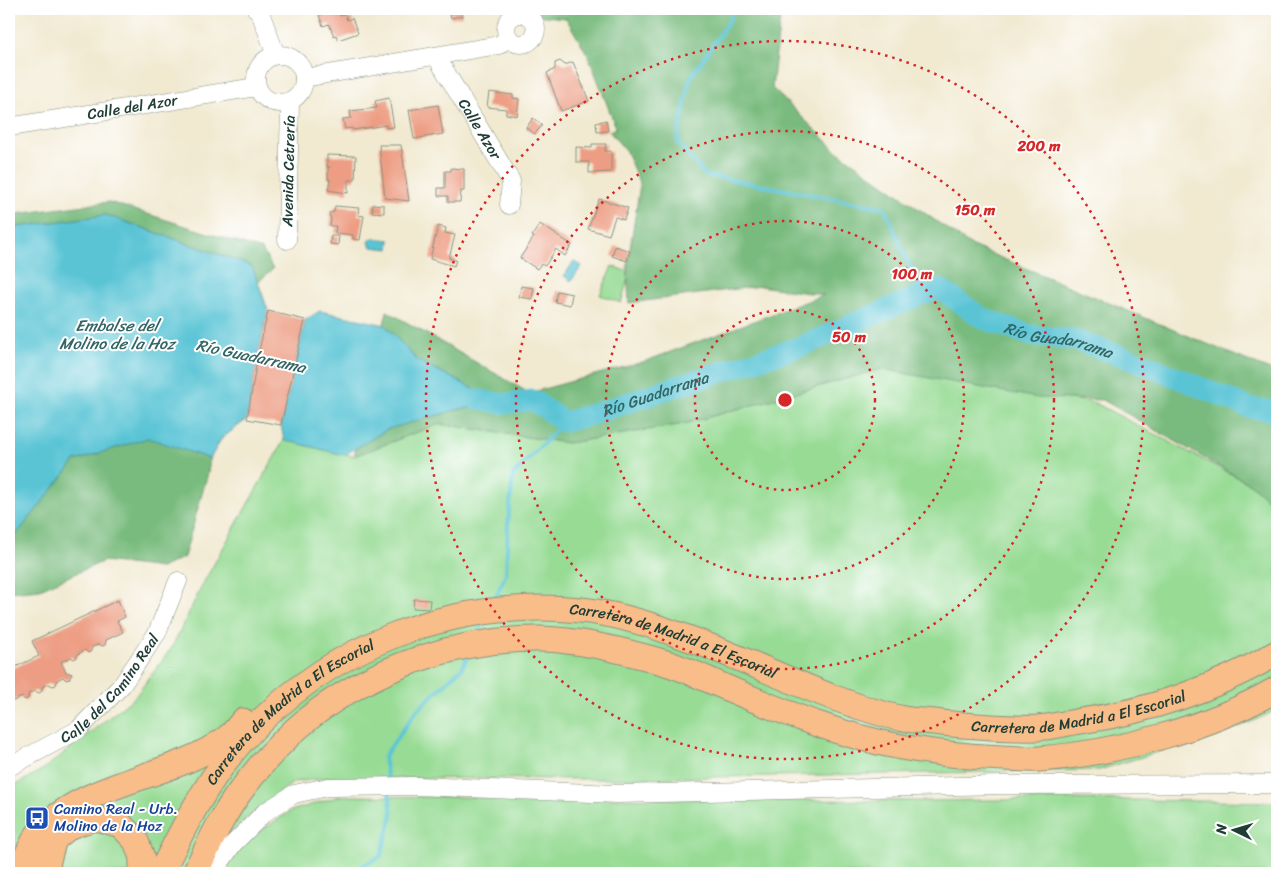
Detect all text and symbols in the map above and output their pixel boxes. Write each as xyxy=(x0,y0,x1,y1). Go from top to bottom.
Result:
street label: Calle del Azor xyxy=(85,87,180,127)
street label: Calle Azor xyxy=(451,93,509,165)
street label: Avenida Cetrería xyxy=(274,115,303,228)
text: 200 m xyxy=(1016,133,1061,159)
text: 150 m xyxy=(955,197,996,223)
text: 100 m xyxy=(892,261,933,287)
water label: Embalse del Molino de la Hoz xyxy=(59,311,177,358)
water label: Río Guadarrama xyxy=(1000,313,1119,367)
text: 50 m xyxy=(832,324,867,350)
water label: Río Guadarrama xyxy=(194,330,310,382)
water label: Río Guadarrama xyxy=(598,362,714,425)
centre of rings xyxy=(776,391,794,409)
street label: Carretera de Madrid a El Escorial xyxy=(569,596,782,686)
street label: Calle del Camino Real xyxy=(55,628,166,750)
street label: Carretera de Madrid a El Escorial xyxy=(199,632,379,790)
street label: Carretera de Madrid a El Escorial xyxy=(970,683,1190,741)
place label: Camino Real - Urb. Molino de la Hoz xyxy=(54,796,178,839)
north arrow xyxy=(1208,804,1258,854)
bus stop icon: Camino Real - Urb. Molino de la Hoz xyxy=(24,805,50,831)
text: N xyxy=(1209,823,1234,836)

